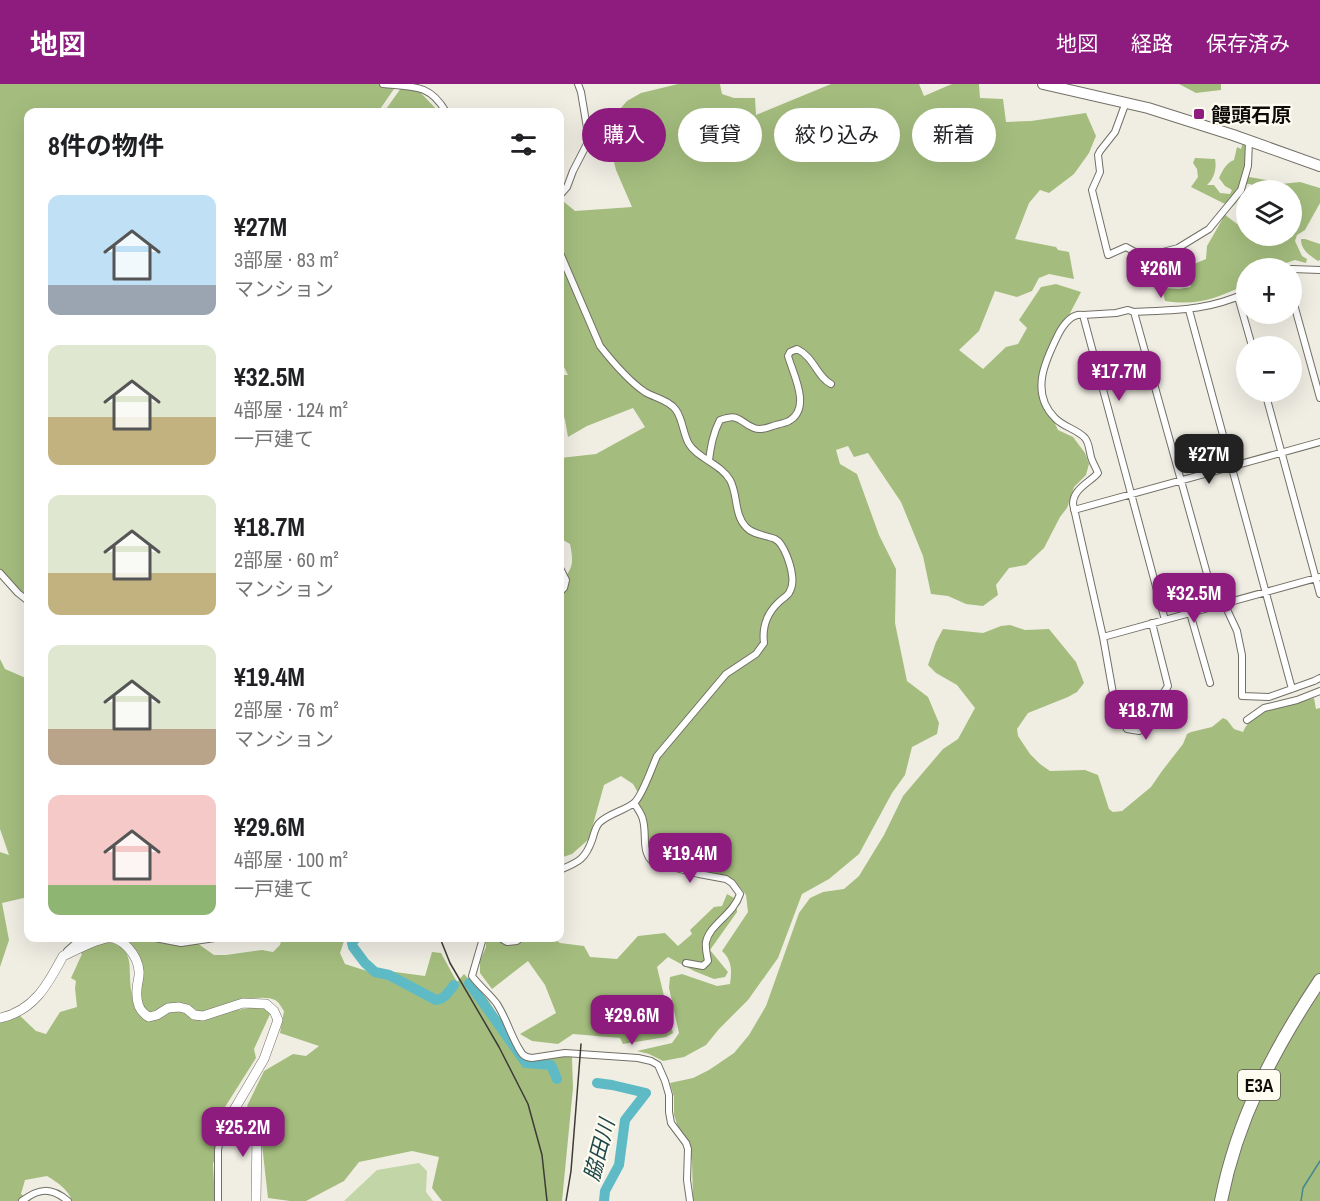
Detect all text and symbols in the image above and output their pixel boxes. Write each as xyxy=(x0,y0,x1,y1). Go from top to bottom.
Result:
text: 地図 xyxy=(30,25,86,63)
text: 地図 xyxy=(1056,29,1098,58)
text: 経路 xyxy=(1131,29,1173,58)
text: 保存済み xyxy=(1206,29,1290,58)
place label: 饅頭石原 xyxy=(1211,101,1291,128)
marker: 饅頭石原 xyxy=(1192,107,1206,121)
chip: 購入 xyxy=(582,108,666,162)
chip: 賃貸 xyxy=(678,108,762,162)
chip: 絞り込み xyxy=(774,108,900,162)
chip: 新着 xyxy=(912,108,996,162)
text: 8件の物件 xyxy=(48,128,164,163)
icon: filters xyxy=(507,128,540,161)
map controls xyxy=(1236,180,1302,402)
button: layers xyxy=(1236,180,1302,246)
text: ¥27M xyxy=(234,209,287,244)
icon: home xyxy=(96,219,168,291)
text: 3部屋 · 83 m² xyxy=(234,246,339,273)
pin: ¥26M xyxy=(1125,248,1197,299)
text: ¥26M xyxy=(1140,254,1182,281)
button: + xyxy=(1236,258,1302,324)
text: マンション xyxy=(234,275,334,302)
button: − xyxy=(1236,336,1302,402)
pin: ¥17.7M xyxy=(1070,351,1168,402)
text: ¥17.7M xyxy=(1092,357,1146,384)
text: ¥32.5M xyxy=(234,359,305,394)
icon: home xyxy=(96,369,168,441)
text: 4部屋 · 124 m² xyxy=(234,396,348,423)
text: 一戸建て xyxy=(234,425,314,452)
pin: ¥27M xyxy=(1173,434,1245,485)
text: ¥27M xyxy=(1188,440,1230,467)
text: ¥18.7M xyxy=(234,509,305,544)
icon: home xyxy=(96,519,168,591)
text: 2部屋 · 60 m² xyxy=(234,546,339,573)
pin: ¥32.5M xyxy=(1145,573,1243,624)
text: マンション xyxy=(234,575,334,602)
text: ¥32.5M xyxy=(1167,579,1221,606)
text: ¥19.4M xyxy=(234,659,305,694)
icon: home xyxy=(96,669,168,741)
pin: ¥18.7M xyxy=(1097,690,1195,741)
text: 2部屋 · 76 m² xyxy=(234,696,339,723)
text: ¥18.7M xyxy=(1119,696,1173,723)
text: マンション xyxy=(234,725,334,752)
text: ¥29.6M xyxy=(234,809,305,844)
icon: home xyxy=(96,819,168,891)
pin: ¥19.4M xyxy=(641,833,739,884)
text: ¥19.4M xyxy=(663,839,717,866)
text: 4部屋 · 100 m² xyxy=(234,846,348,873)
text: 一戸建て xyxy=(234,875,314,902)
pin: ¥29.6M xyxy=(583,995,681,1046)
text: ¥29.6M xyxy=(605,1001,659,1028)
road number: E3A xyxy=(1238,1070,1280,1100)
pin: ¥25.2M xyxy=(194,1107,292,1158)
text: ¥25.2M xyxy=(216,1113,270,1140)
water label: 脇田川 xyxy=(577,1114,622,1184)

